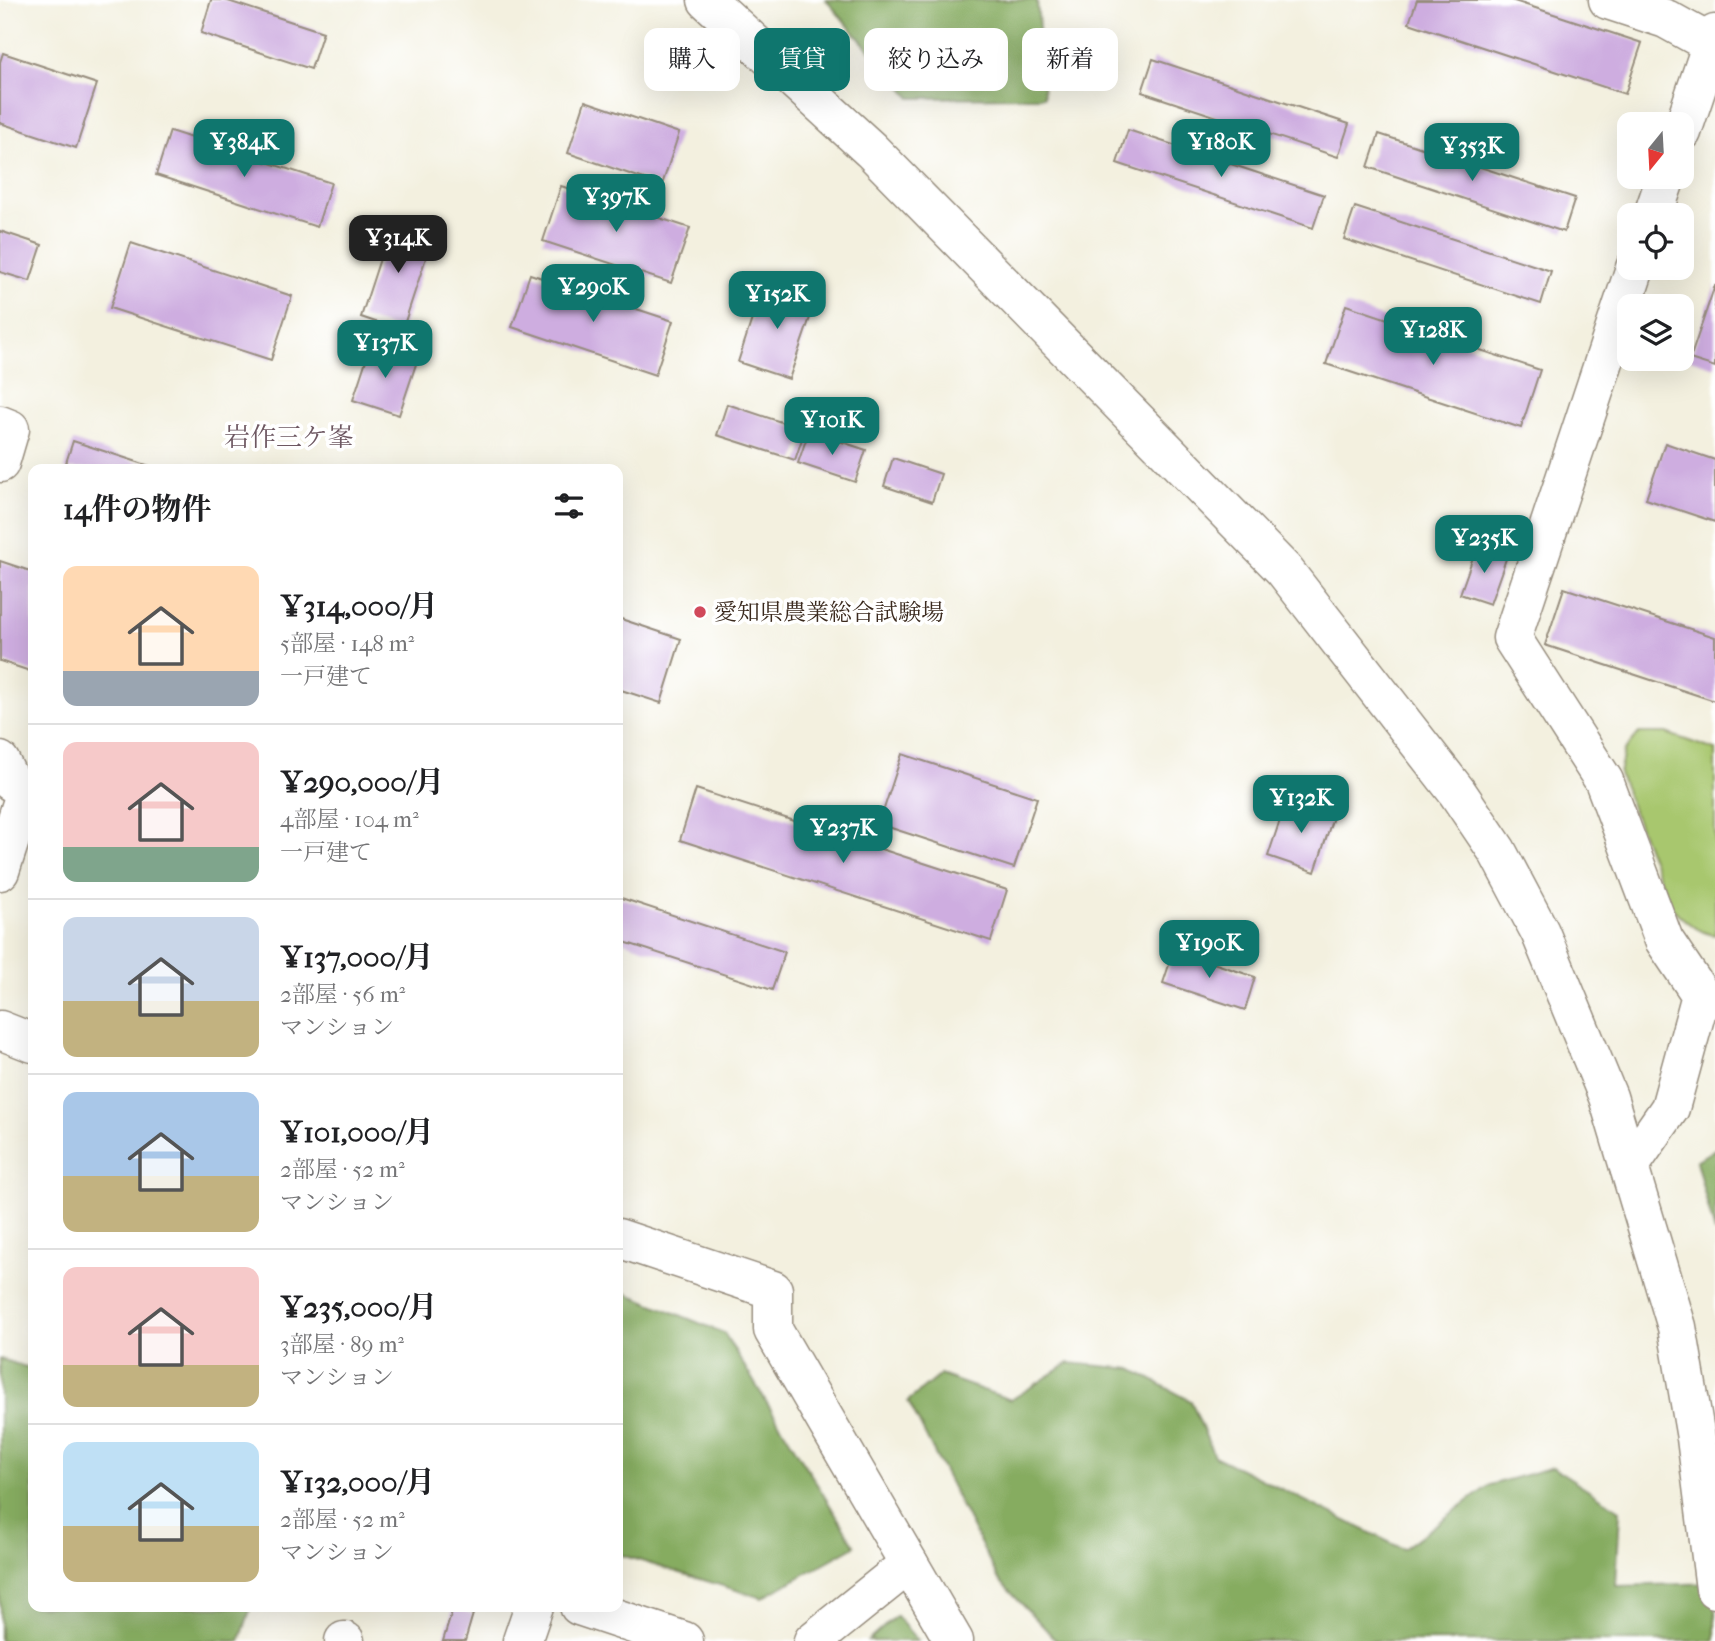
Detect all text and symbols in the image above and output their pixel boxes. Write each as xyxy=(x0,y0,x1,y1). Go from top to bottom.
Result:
chip: 購入 xyxy=(644,28,740,91)
chip: 賃貸 xyxy=(754,28,850,91)
chip: 絞り込み xyxy=(864,28,1008,91)
chip: 新着 xyxy=(1022,28,1118,91)
north arrow xyxy=(1617,112,1694,189)
map controls xyxy=(1617,112,1694,371)
pin: ¥384K xyxy=(195,120,293,179)
pin: ¥180K xyxy=(1172,120,1270,179)
pin: ¥353K xyxy=(1423,124,1521,183)
text: ¥384K xyxy=(209,128,279,155)
text: ¥180K xyxy=(1187,128,1255,155)
text: ¥353K xyxy=(1440,132,1504,159)
pin: ¥397K xyxy=(567,174,665,234)
text: ¥397K xyxy=(582,183,650,210)
button: locate xyxy=(1617,203,1694,280)
pin: ¥314K xyxy=(349,216,447,275)
text: ¥314K xyxy=(365,224,431,251)
pin: ¥290K xyxy=(544,264,642,324)
pin: ¥152K xyxy=(728,272,826,331)
text: ¥290K xyxy=(557,273,629,300)
text: ¥152K xyxy=(745,280,809,307)
button: layers xyxy=(1617,294,1694,371)
pin: ¥128K xyxy=(1384,308,1482,367)
text: ¥128K xyxy=(1400,316,1466,343)
pin: ¥137K xyxy=(336,320,434,380)
text: ¥137K xyxy=(353,329,417,356)
pin: ¥101K xyxy=(783,398,881,457)
text: ¥101K xyxy=(800,406,864,433)
district label: 岩作三ケ峯 xyxy=(224,422,354,453)
icon: filters xyxy=(550,487,588,525)
text: 14件の物件 xyxy=(63,492,211,527)
pin: ¥235K xyxy=(1435,516,1533,575)
text: ¥235K xyxy=(1451,524,1517,551)
text: ¥314,000/月 xyxy=(280,589,438,624)
icon: home xyxy=(119,594,203,678)
place label: 愛知県農業総合試験場 xyxy=(714,599,944,626)
marker: 愛知県農業総合試験場 xyxy=(692,604,708,620)
text: 5部屋 · 148 m² xyxy=(280,630,414,657)
text: 一戸建て xyxy=(280,663,372,690)
text: ¥290,000/月 xyxy=(280,765,444,800)
icon: home xyxy=(119,770,203,854)
pin: ¥132K xyxy=(1252,776,1350,835)
text: ¥132K xyxy=(1269,784,1333,811)
text: 4部屋 · 104 m² xyxy=(280,806,419,833)
pin: ¥237K xyxy=(794,806,892,865)
text: ¥237K xyxy=(810,814,876,841)
text: 一戸建て xyxy=(280,839,372,866)
pin: ¥190K xyxy=(1160,920,1258,980)
text: ¥190K xyxy=(1175,929,1243,956)
text: ¥137,000/月 xyxy=(280,940,433,975)
icon: home xyxy=(119,945,203,1029)
text: 2部屋 · 56 m² xyxy=(280,981,405,1008)
text: マンション xyxy=(280,1014,394,1041)
text: ¥101,000/月 xyxy=(280,1115,434,1150)
icon: home xyxy=(119,1120,203,1204)
text: 2部屋 · 52 m² xyxy=(280,1156,405,1183)
text: マンション xyxy=(280,1189,394,1216)
text: ¥235,000/月 xyxy=(280,1290,437,1325)
icon: home xyxy=(119,1295,203,1379)
text: 3部屋 · 89 m² xyxy=(280,1331,404,1358)
text: マンション xyxy=(280,1364,394,1391)
text: ¥132,000/月 xyxy=(280,1465,435,1500)
icon: home xyxy=(119,1470,203,1554)
text: 2部屋 · 52 m² xyxy=(280,1506,405,1533)
text: マンション xyxy=(280,1539,394,1566)

